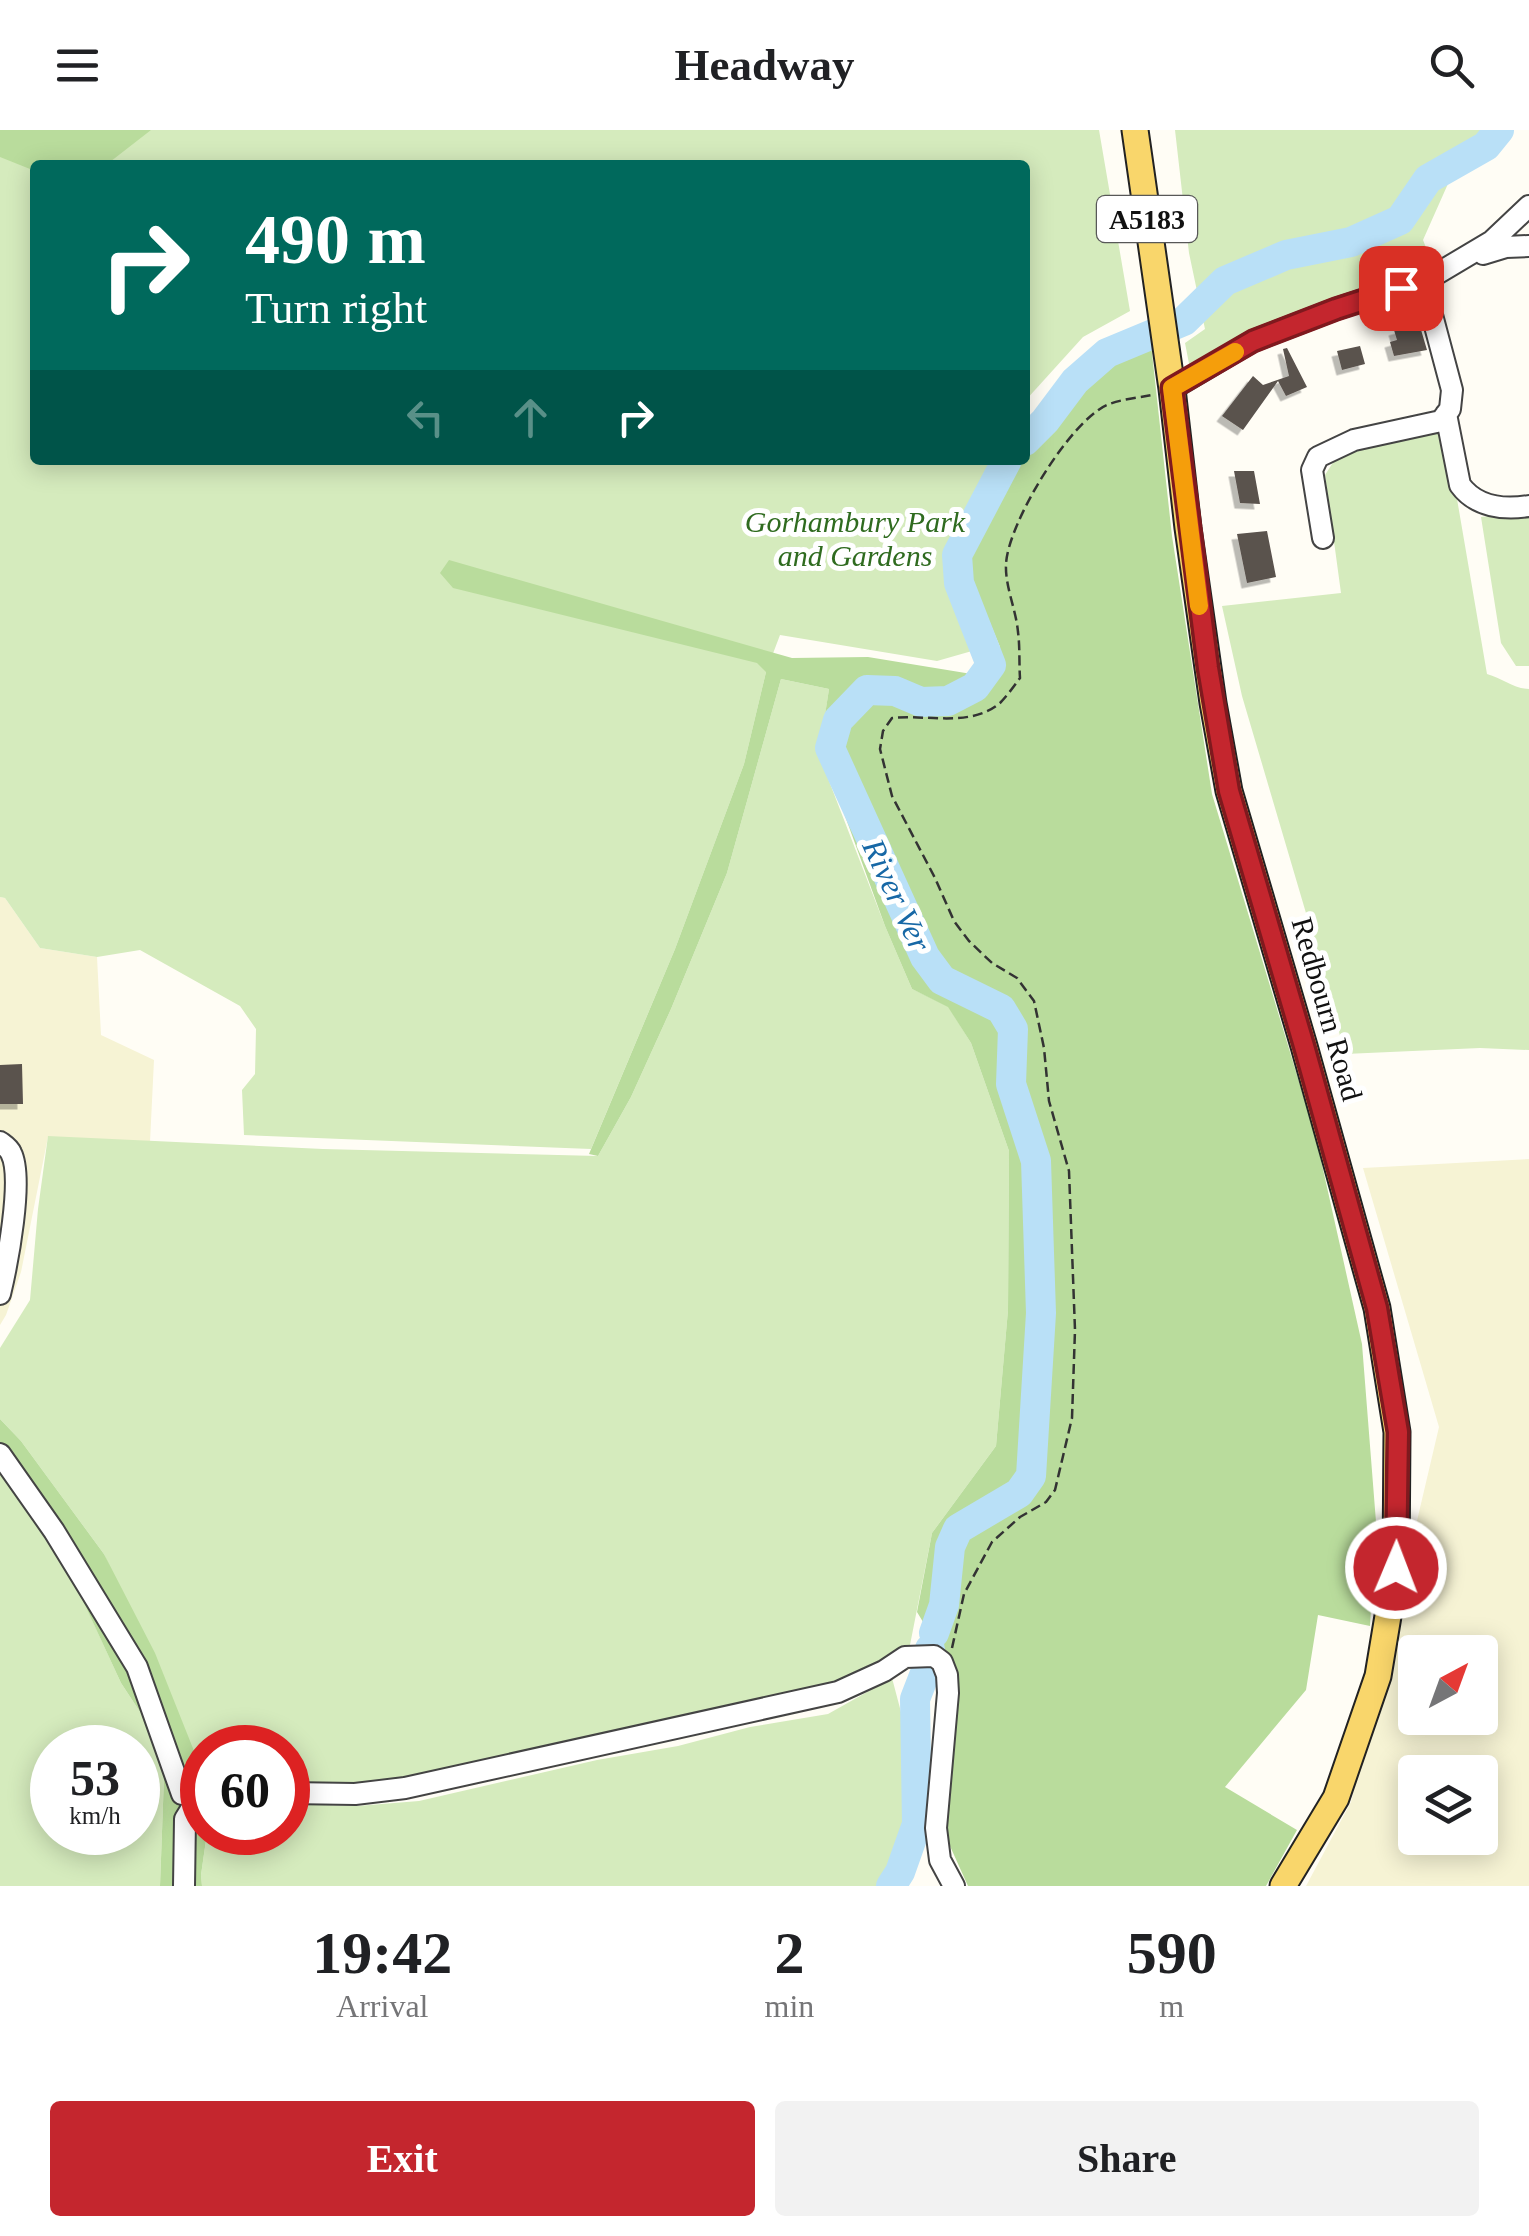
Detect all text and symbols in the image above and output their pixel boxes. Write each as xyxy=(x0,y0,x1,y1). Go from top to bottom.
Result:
icon: menu xyxy=(50,38,105,93)
icon: search xyxy=(1424,38,1479,93)
text: Headway xyxy=(675,40,855,90)
road number: A5183 xyxy=(1097,196,1197,242)
icon: right xyxy=(80,200,210,330)
text: 490 m xyxy=(245,201,426,278)
pin xyxy=(1359,246,1444,331)
icon: arrive xyxy=(1374,261,1429,316)
text: Turn right xyxy=(245,283,427,333)
icon: left xyxy=(398,390,453,445)
icon: ahead xyxy=(503,390,558,445)
icon: right xyxy=(608,390,663,445)
park label: Gorhambury Park and Gardens xyxy=(745,505,966,572)
water label: River Ver xyxy=(855,832,939,957)
street label: Redbourn Road xyxy=(1286,913,1369,1104)
position arrow xyxy=(1344,1516,1448,1620)
north arrow xyxy=(1398,1635,1498,1735)
map controls xyxy=(1398,1635,1498,1855)
speed limit sign: 60 xyxy=(180,1725,310,1855)
text: 53 xyxy=(70,1750,120,1806)
button: layers xyxy=(1398,1755,1498,1855)
text: km/h xyxy=(69,1802,121,1829)
text: 19:42 xyxy=(312,1920,452,1986)
text: 2 xyxy=(774,1920,804,1986)
text: 590 xyxy=(1127,1920,1217,1986)
text: Arrival xyxy=(336,1988,428,2024)
text: min xyxy=(765,1988,814,2024)
text: m xyxy=(1159,1988,1184,2024)
button: Exit xyxy=(50,2101,755,2216)
button: Share xyxy=(775,2101,1479,2216)

